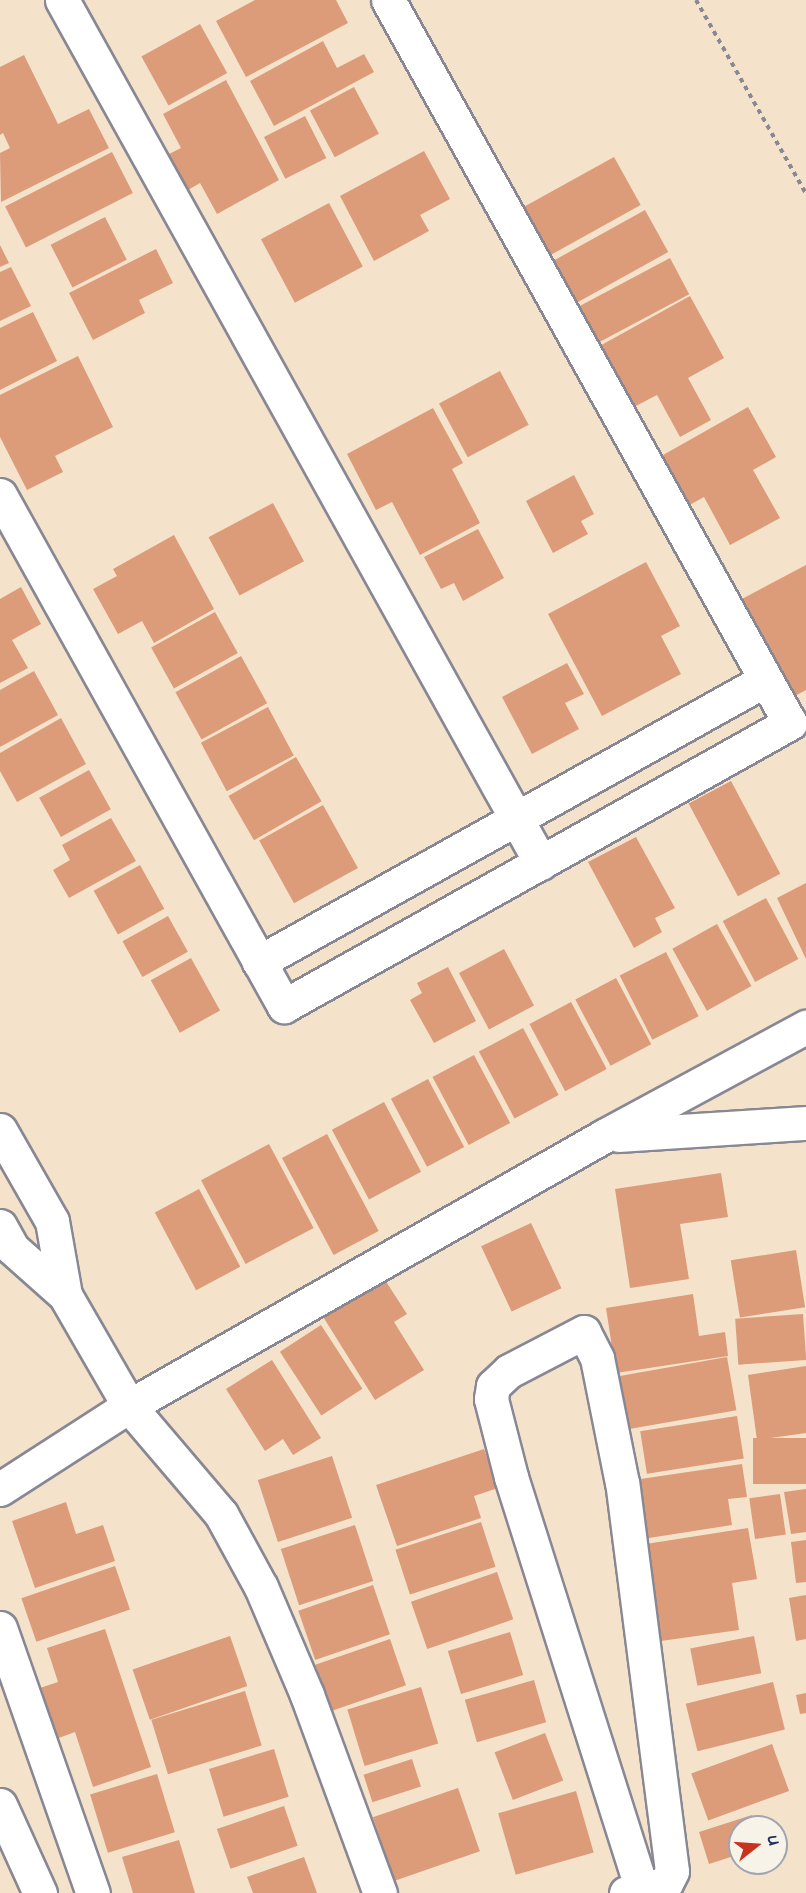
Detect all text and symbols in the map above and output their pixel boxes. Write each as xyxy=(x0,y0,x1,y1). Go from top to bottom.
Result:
north arrow xyxy=(728,1815,788,1875)
text: U xyxy=(761,1833,785,1848)

